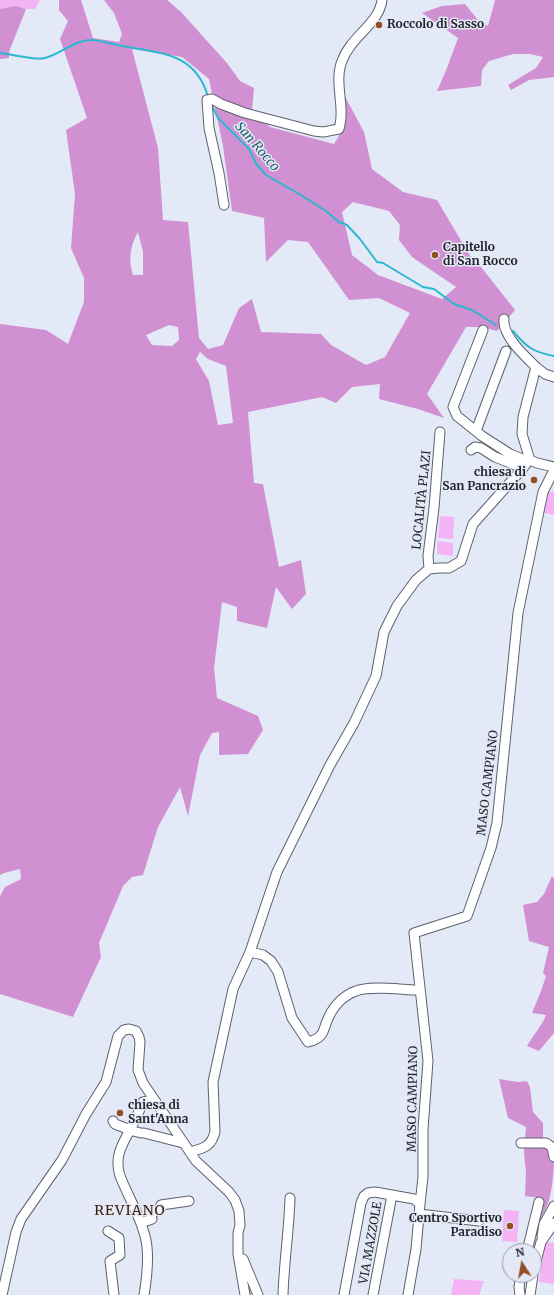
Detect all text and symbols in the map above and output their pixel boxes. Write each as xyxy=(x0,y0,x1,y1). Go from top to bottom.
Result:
place label: Roccolo di Sasso xyxy=(387,18,484,32)
marker: Roccolo di Sasso xyxy=(374,20,384,30)
water label: San Rocco xyxy=(231,119,283,175)
place label: Capitello di San Rocco xyxy=(443,241,518,269)
marker: Capitello di San Rocco xyxy=(430,250,440,260)
street label: LOCALITÀ PLAZI xyxy=(410,450,434,550)
place label: chiesa di San Pancrazio xyxy=(442,466,526,494)
marker: chiesa di San Pancrazio xyxy=(529,475,539,485)
street label: MASO CAMPIANO xyxy=(474,729,502,837)
street label: MASO CAMPIANO xyxy=(405,1046,421,1152)
place label: chiesa di Sant'Anna xyxy=(128,1099,188,1127)
marker: chiesa di Sant'Anna xyxy=(115,1108,125,1118)
street label: VIA MAZZOLE xyxy=(357,1201,385,1285)
district label: REVIANO xyxy=(94,1203,166,1219)
place label: Centro Sportivo Paradiso xyxy=(409,1212,502,1240)
marker: Centro Sportivo Paradiso xyxy=(505,1221,515,1231)
north arrow xyxy=(502,1243,542,1283)
text: N xyxy=(514,1245,526,1260)

